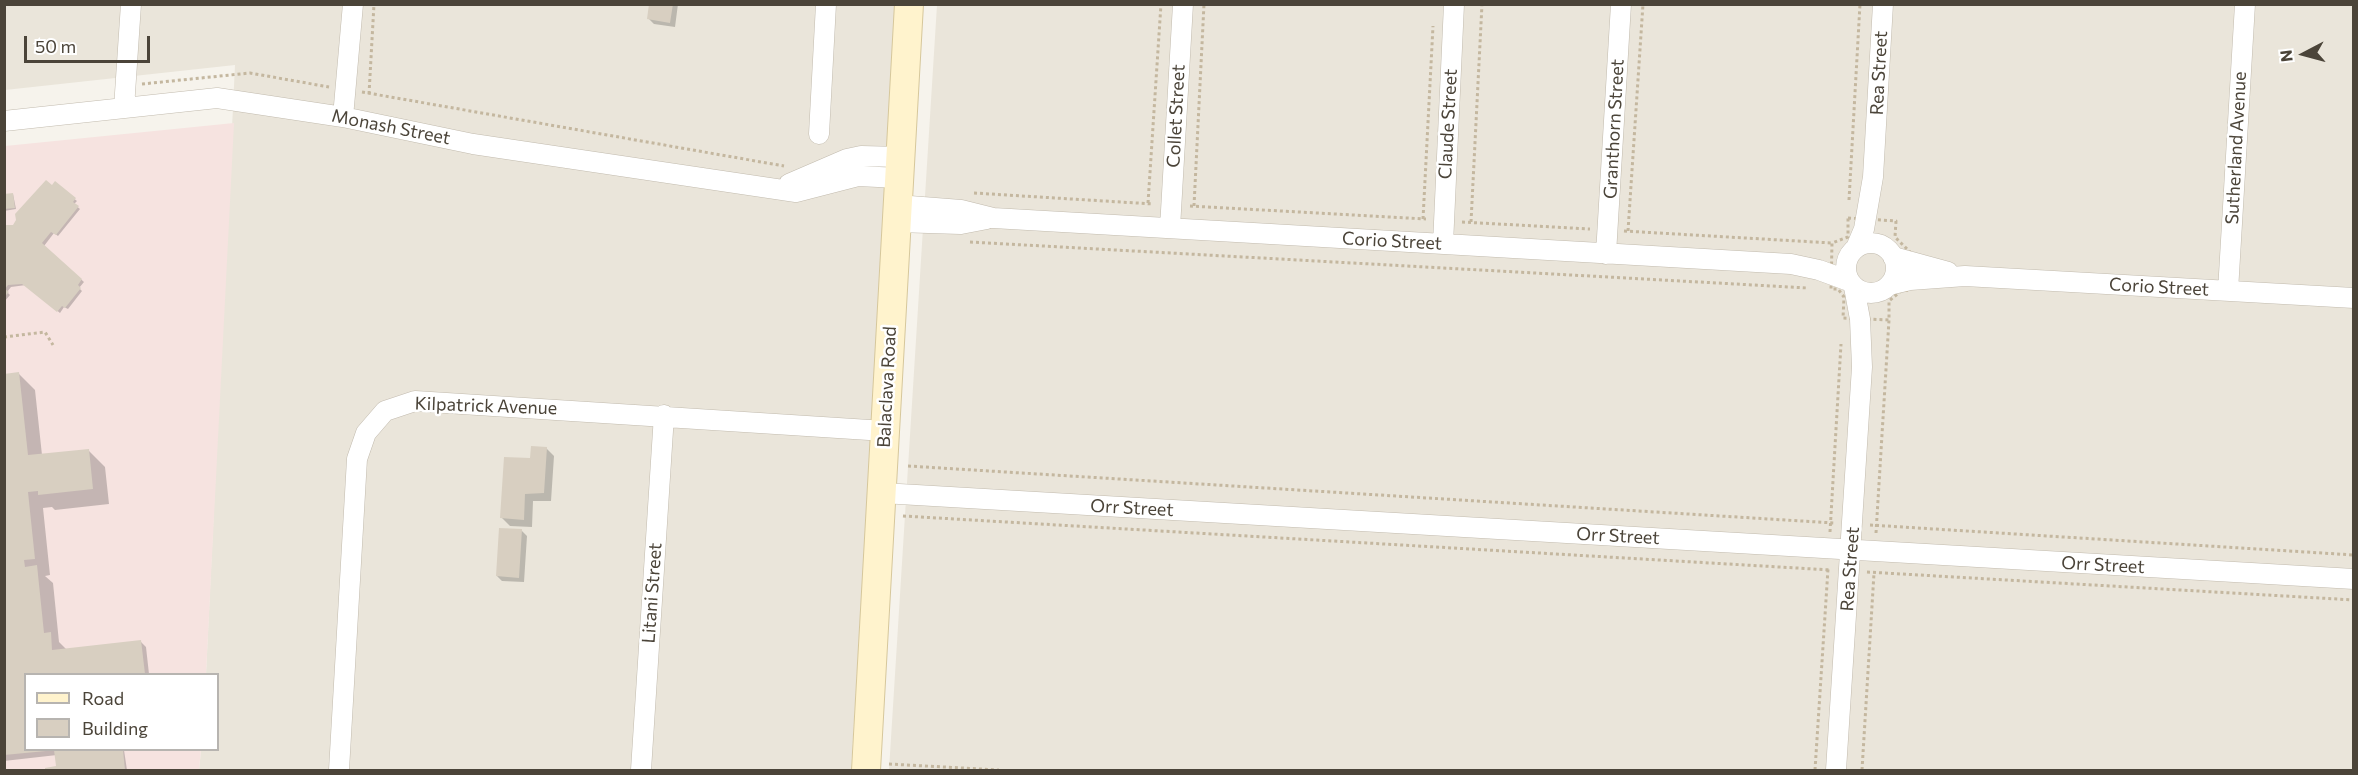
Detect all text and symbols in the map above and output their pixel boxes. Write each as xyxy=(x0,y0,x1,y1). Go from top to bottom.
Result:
scale bar xyxy=(27,24,153,62)
north arrow xyxy=(2274,24,2334,84)
street label: Rea Street xyxy=(1866,30,1892,116)
text: 50 m xyxy=(35,35,76,57)
text: N xyxy=(2276,49,2296,63)
street label: Granthorn Street xyxy=(1600,58,1628,200)
street label: Collet Street xyxy=(1163,64,1189,168)
street label: Claude Street xyxy=(1434,68,1462,180)
street label: Sutherland Avenue xyxy=(2221,71,2251,225)
street label: Monash Street xyxy=(330,105,452,149)
street label: Corio Street xyxy=(1342,228,1442,254)
street label: Corio Street xyxy=(2109,274,2209,300)
street label: Balaclava Road xyxy=(873,326,901,448)
street label: Kilpatrick Avenue xyxy=(414,393,558,419)
street label: Orr Street xyxy=(1090,495,1174,521)
street label: Orr Street xyxy=(1576,523,1660,549)
street label: Rea Street xyxy=(1836,526,1864,612)
street label: Litani Street xyxy=(638,542,666,644)
street label: Orr Street xyxy=(2061,552,2145,578)
legend xyxy=(24,673,219,751)
text: Road xyxy=(82,687,124,709)
text: Building xyxy=(82,717,148,739)

